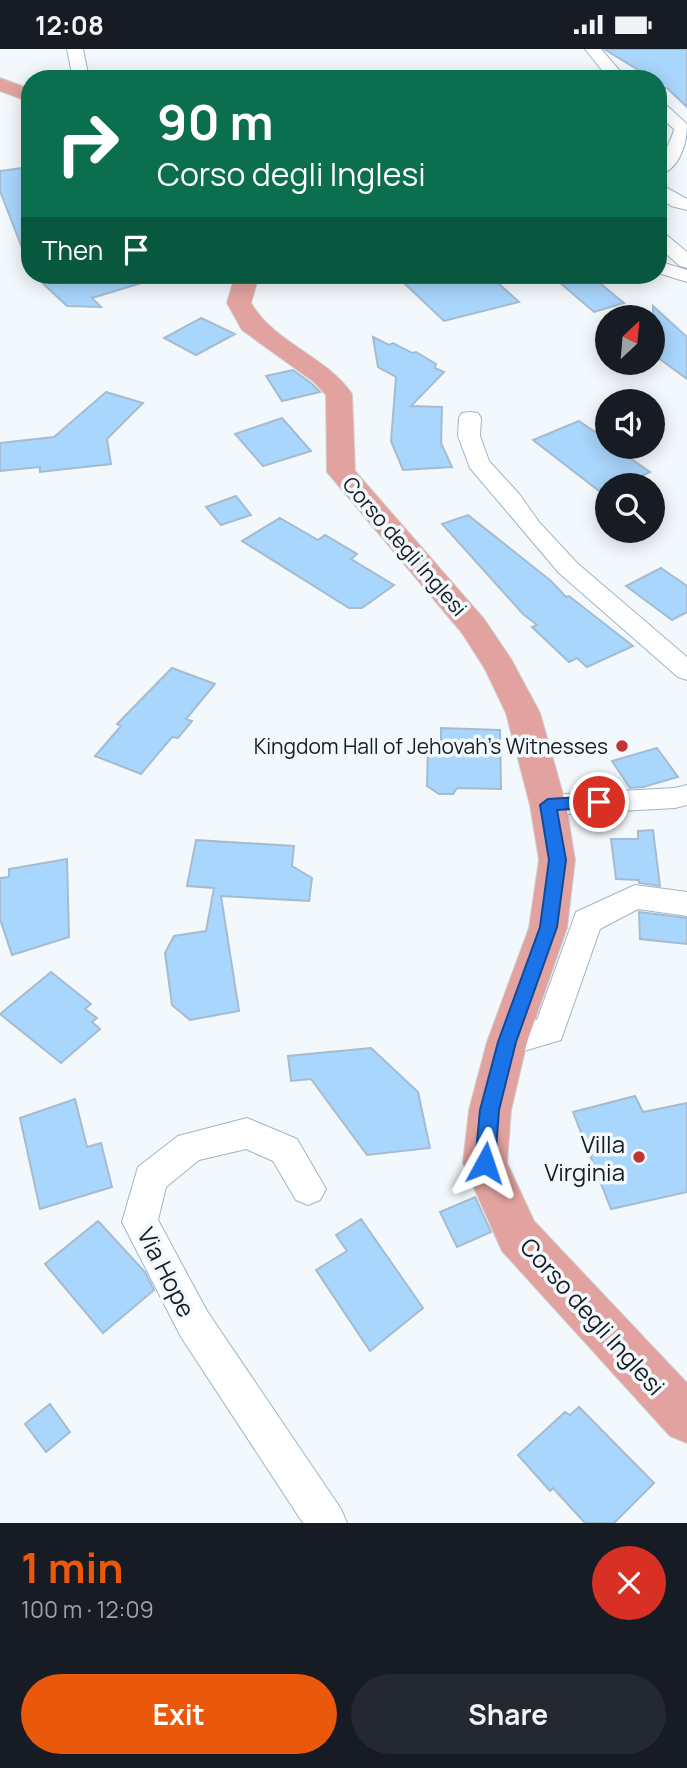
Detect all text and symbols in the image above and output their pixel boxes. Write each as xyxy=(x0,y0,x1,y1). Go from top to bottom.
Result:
text: 12:08 xyxy=(35,7,104,43)
text: 90 m xyxy=(157,88,274,155)
icon: right xyxy=(42,98,133,189)
text: Corso degli Inglesi xyxy=(157,152,426,196)
icon: arrive xyxy=(117,231,155,269)
text: Then xyxy=(42,232,103,268)
north arrow xyxy=(595,305,665,375)
map controls xyxy=(595,305,665,543)
button: sound xyxy=(595,389,665,459)
street label: Corso degli Inglesi xyxy=(337,470,473,622)
button: search xyxy=(595,473,665,543)
place label: Kingdom Hall of Jehovah's Witnesses xyxy=(254,732,608,760)
marker: Kingdom Hall of Jehovah's Witnesses xyxy=(614,738,630,754)
pin xyxy=(569,772,629,832)
icon: arrive xyxy=(580,783,618,821)
position arrow xyxy=(448,1126,522,1200)
place label: Villa Virginia xyxy=(544,1127,625,1188)
marker: Villa Virginia xyxy=(631,1149,647,1165)
street label: Via Hope xyxy=(130,1221,204,1323)
street label: Corso degli Inglesi xyxy=(513,1230,673,1402)
text: 1 min xyxy=(21,1538,124,1596)
button: close xyxy=(592,1546,666,1620)
text: 100 m · 12:09 xyxy=(21,1593,154,1625)
button: Exit xyxy=(21,1674,337,1754)
button: Share xyxy=(351,1674,666,1754)

